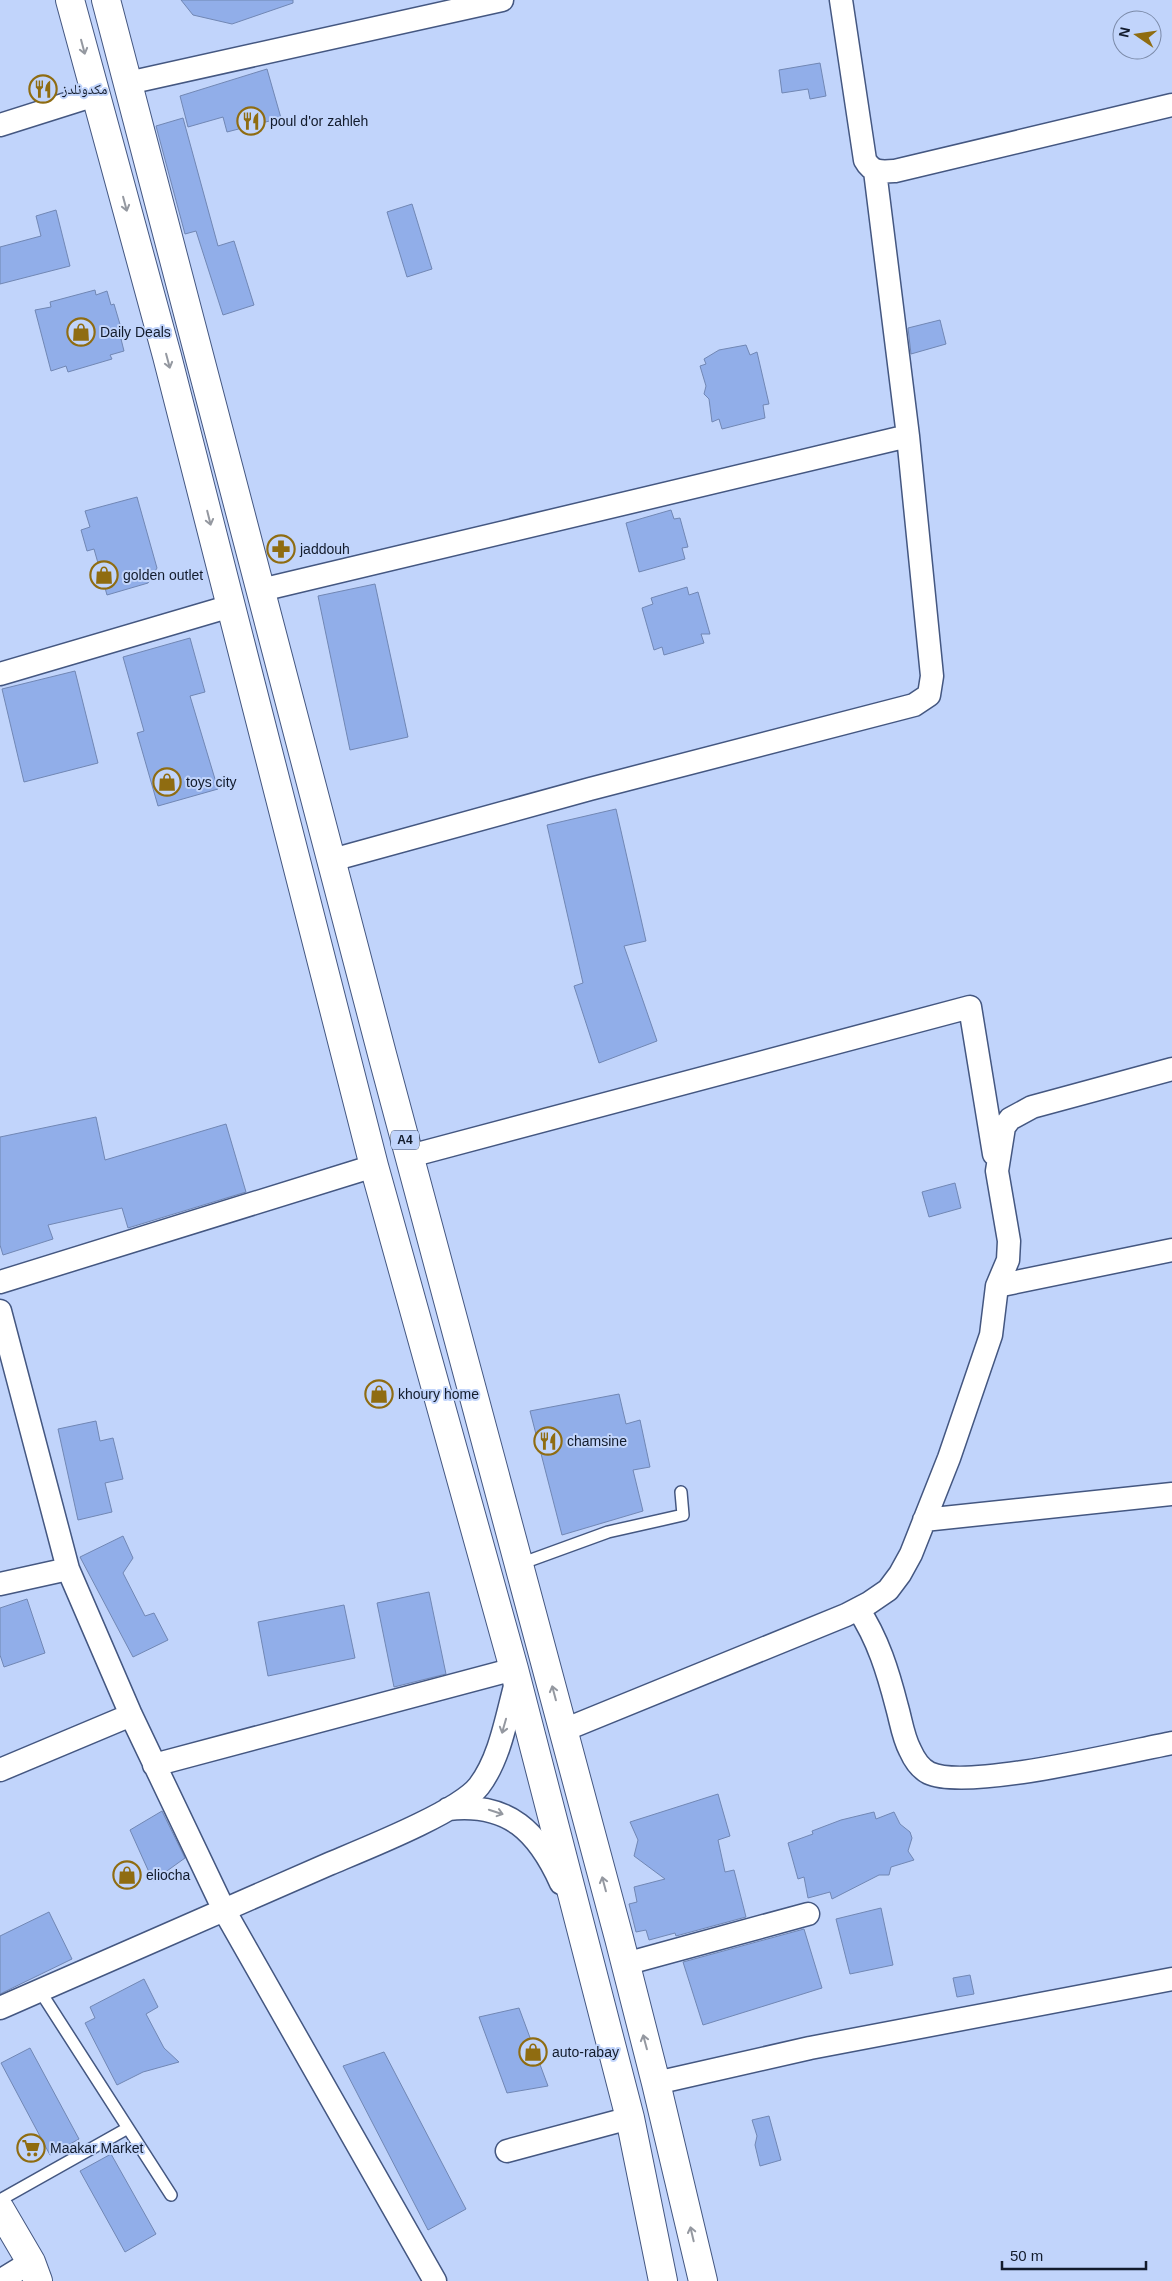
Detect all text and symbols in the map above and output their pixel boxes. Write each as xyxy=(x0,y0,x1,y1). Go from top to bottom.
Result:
north arrow xyxy=(1112,10,1162,60)
text: N xyxy=(1115,25,1133,39)
one-way arrow xyxy=(79,39,88,55)
restaurant icon: مكدونلدز xyxy=(28,74,58,104)
place label: مكدونلدز xyxy=(61,81,107,98)
restaurant icon: poul d'or zahleh xyxy=(236,106,266,136)
place label: poul d'or zahleh xyxy=(270,113,368,129)
one-way arrow xyxy=(121,196,131,212)
shop icon: Daily Deals xyxy=(66,317,96,347)
place label: Daily Deals xyxy=(100,324,171,340)
one-way arrow xyxy=(164,352,173,368)
one-way arrow xyxy=(205,510,214,526)
pharmacy icon: jaddouh xyxy=(266,534,296,564)
place label: jaddouh xyxy=(299,541,350,557)
shop icon: golden outlet xyxy=(89,560,119,590)
place label: golden outlet xyxy=(123,567,203,583)
shop icon: toys city xyxy=(152,767,182,797)
place label: toys city xyxy=(186,774,237,790)
road number: A4 xyxy=(391,1130,419,1150)
shop icon: khoury home xyxy=(364,1379,394,1409)
place label: khoury home xyxy=(398,1386,479,1402)
restaurant icon: chamsine xyxy=(533,1426,563,1456)
place label: chamsine xyxy=(567,1433,627,1449)
one-way arrow xyxy=(549,1686,558,1702)
one-way arrow xyxy=(498,1718,508,1734)
one-way arrow xyxy=(487,1808,503,1818)
shop icon: eliocha xyxy=(112,1860,142,1890)
place label: eliocha xyxy=(146,1867,191,1883)
one-way arrow xyxy=(599,1877,609,1893)
one-way arrow xyxy=(640,2034,650,2050)
shop icon: auto-rabay xyxy=(518,2037,548,2067)
place label: auto-rabay xyxy=(552,2044,619,2060)
supermarket icon: Maakar Market xyxy=(16,2133,46,2163)
place label: Maakar Market xyxy=(50,2140,143,2156)
one-way arrow xyxy=(687,2226,696,2242)
scale bar xyxy=(1002,2238,1146,2270)
text: 50 m xyxy=(1010,2247,1043,2264)

